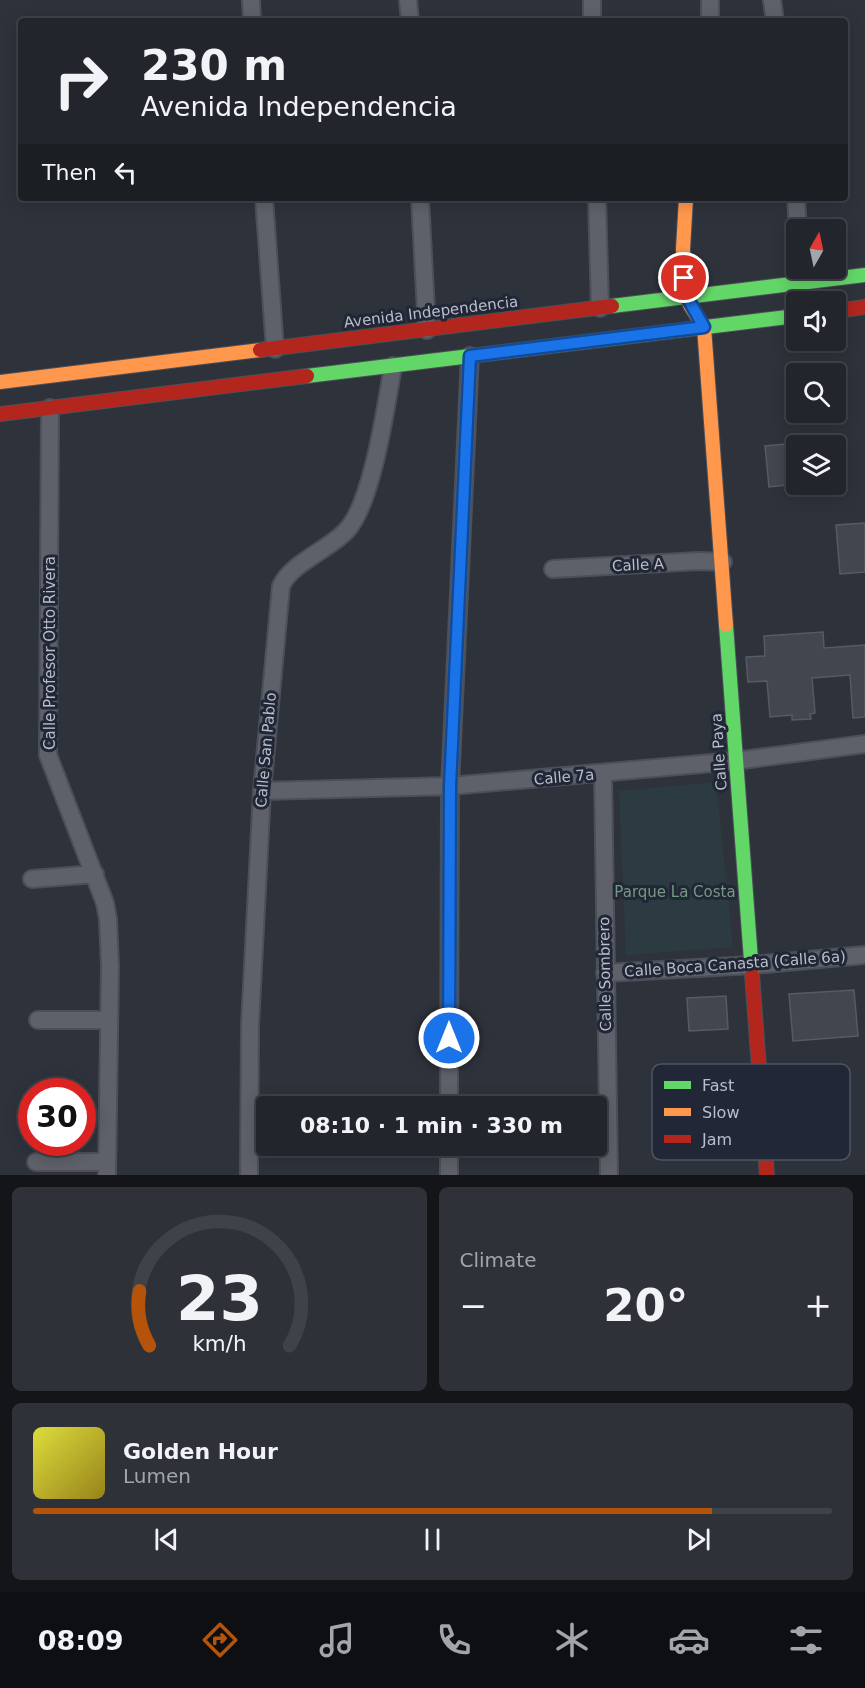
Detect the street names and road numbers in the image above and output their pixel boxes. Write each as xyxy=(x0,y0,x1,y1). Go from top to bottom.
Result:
street label: Avenida Independencia xyxy=(343,292,519,332)
street label: Calle A xyxy=(611,555,665,575)
street label: Calle Profesor Otto Rivera xyxy=(41,556,59,750)
street label: Calle San Pablo xyxy=(252,692,280,808)
street label: Calle Paya xyxy=(707,713,731,791)
street label: Calle 7a xyxy=(533,765,595,789)
street label: Calle Sombrero xyxy=(595,916,615,1032)
street label: Calle Boca Canasta (Calle 6a) xyxy=(624,947,846,981)

